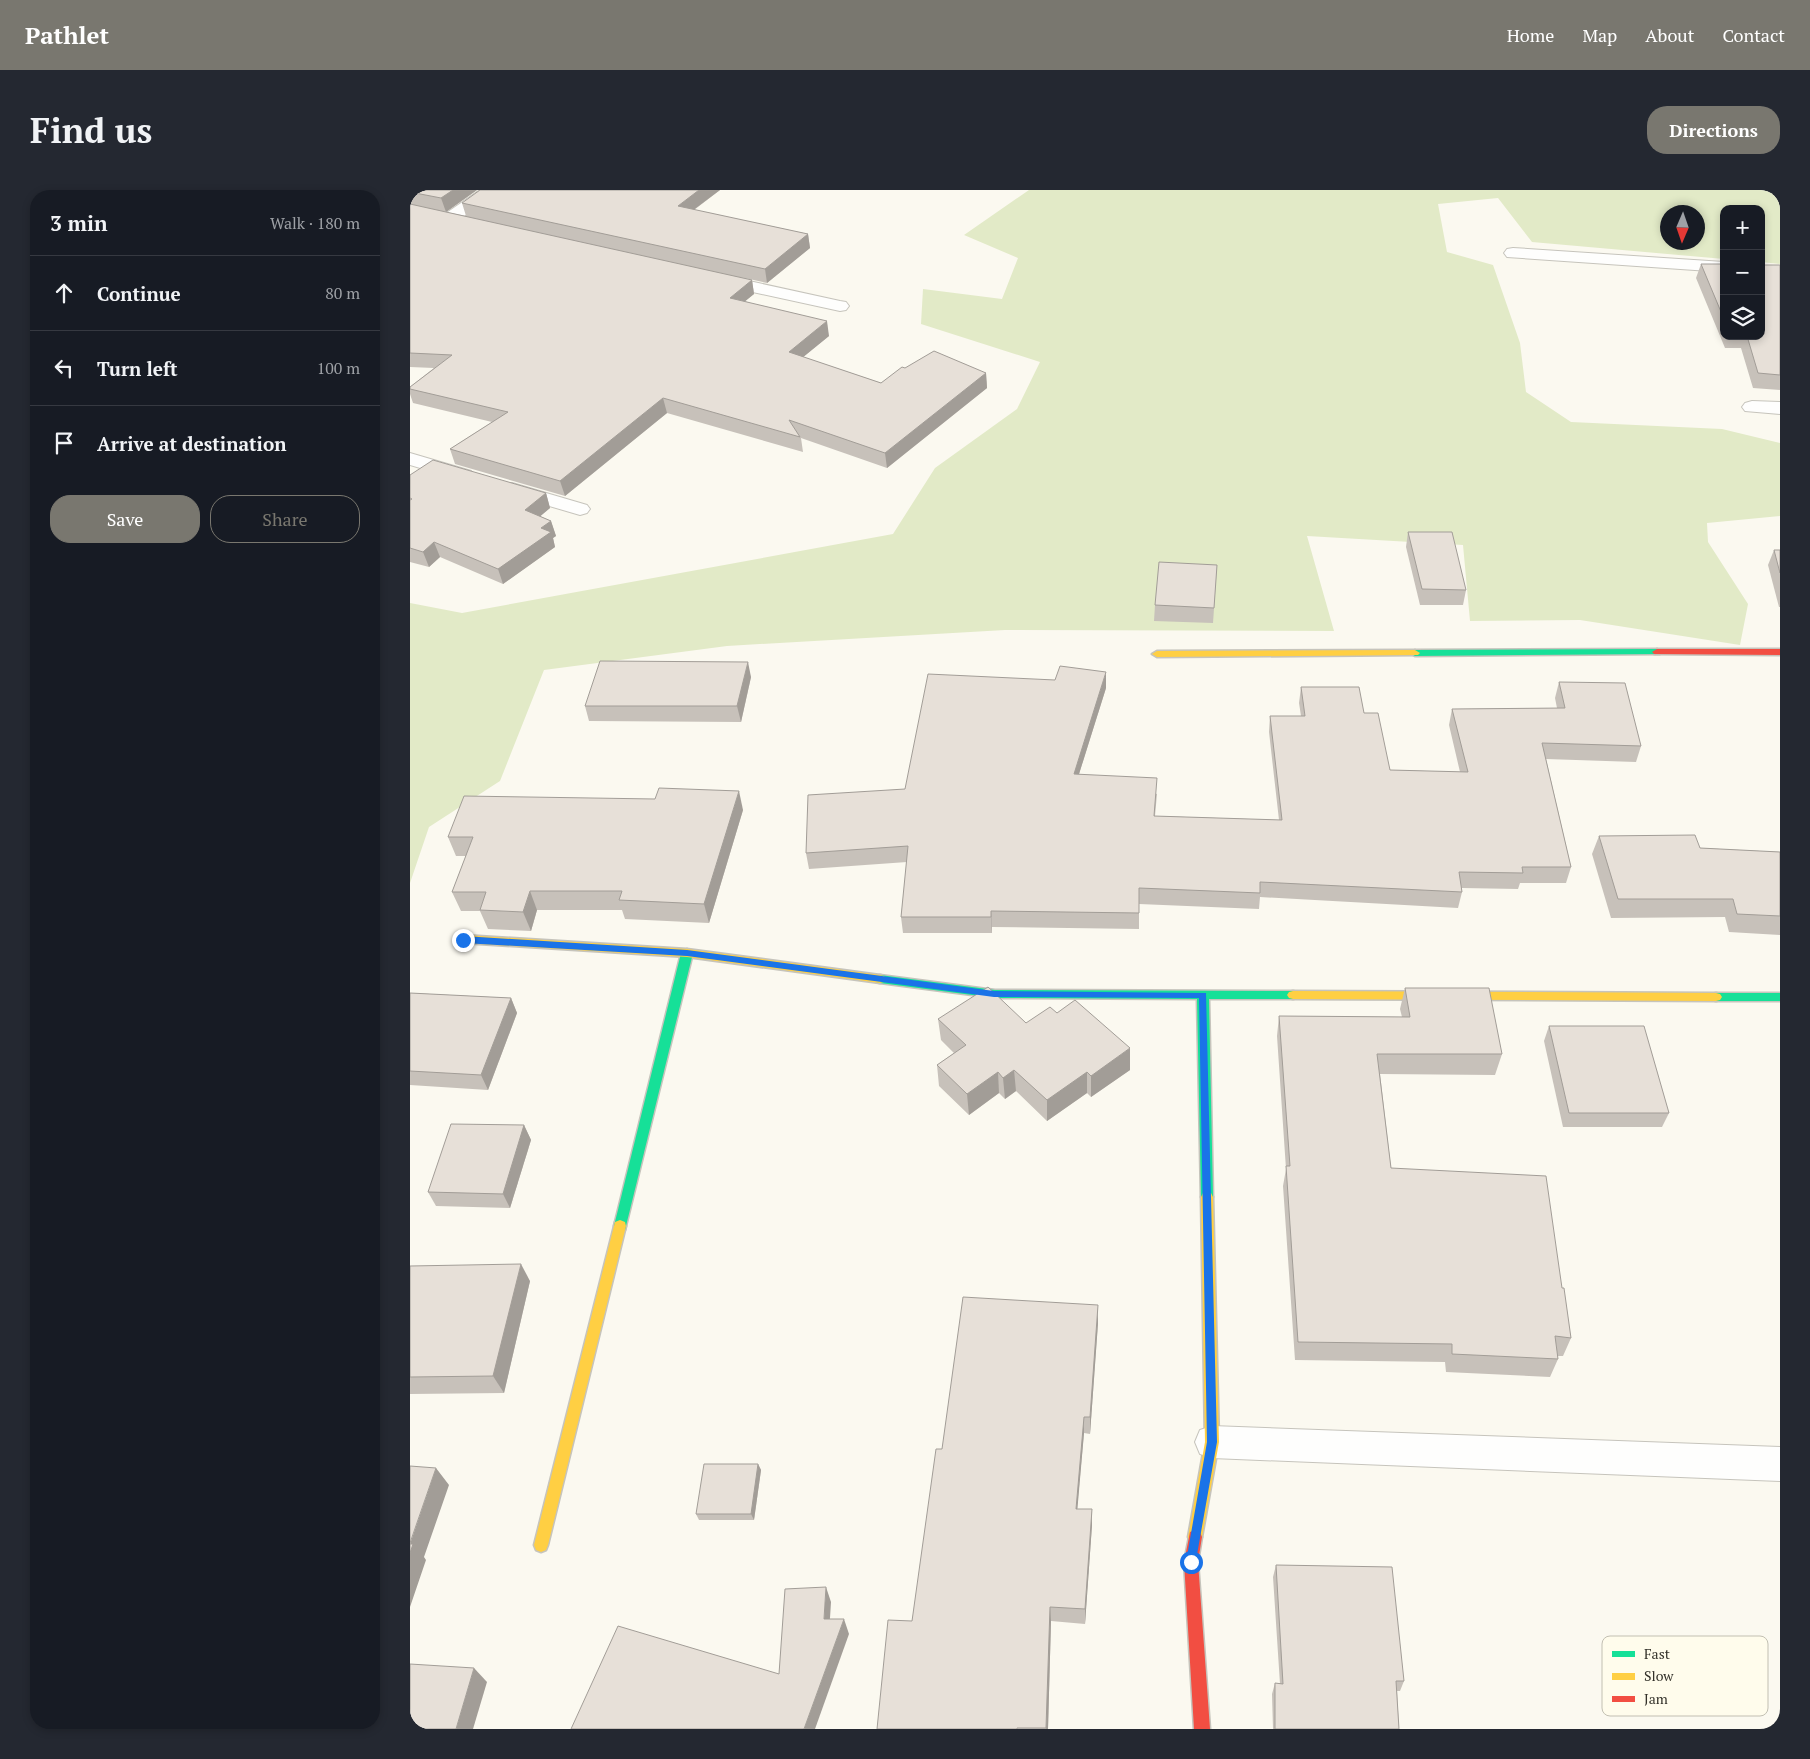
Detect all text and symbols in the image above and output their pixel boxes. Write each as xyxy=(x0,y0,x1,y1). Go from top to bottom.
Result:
text: Pathlet xyxy=(25,19,109,51)
text: Home xyxy=(1507,23,1554,47)
text: Map xyxy=(1582,23,1617,47)
text: About xyxy=(1645,23,1694,47)
text: Contact xyxy=(1722,23,1785,47)
button: Directions xyxy=(1647,106,1780,154)
text: Find us xyxy=(30,107,152,153)
north arrow xyxy=(1660,205,1705,250)
map controls xyxy=(1720,205,1765,340)
button: + xyxy=(1720,205,1765,250)
text: 3 min xyxy=(50,209,107,237)
text: Walk · 180 m xyxy=(270,212,360,234)
button: − xyxy=(1720,250,1765,295)
icon: ahead xyxy=(50,279,78,307)
text: Continue xyxy=(97,281,181,306)
text: 80 m xyxy=(325,282,360,304)
button: layers xyxy=(1720,295,1765,340)
icon: left xyxy=(50,354,78,382)
text: Turn left xyxy=(97,356,178,381)
text: 100 m xyxy=(317,357,360,379)
icon: arrive xyxy=(50,429,78,457)
text: Arrive at destination xyxy=(97,431,286,456)
button: Save xyxy=(50,495,200,543)
button: Share xyxy=(210,495,360,543)
route end xyxy=(452,929,475,952)
route start xyxy=(1180,1551,1203,1574)
legend xyxy=(1602,1636,1768,1716)
text: Fast xyxy=(1644,1644,1671,1663)
text: Slow xyxy=(1644,1666,1674,1685)
text: Jam xyxy=(1644,1689,1668,1708)

